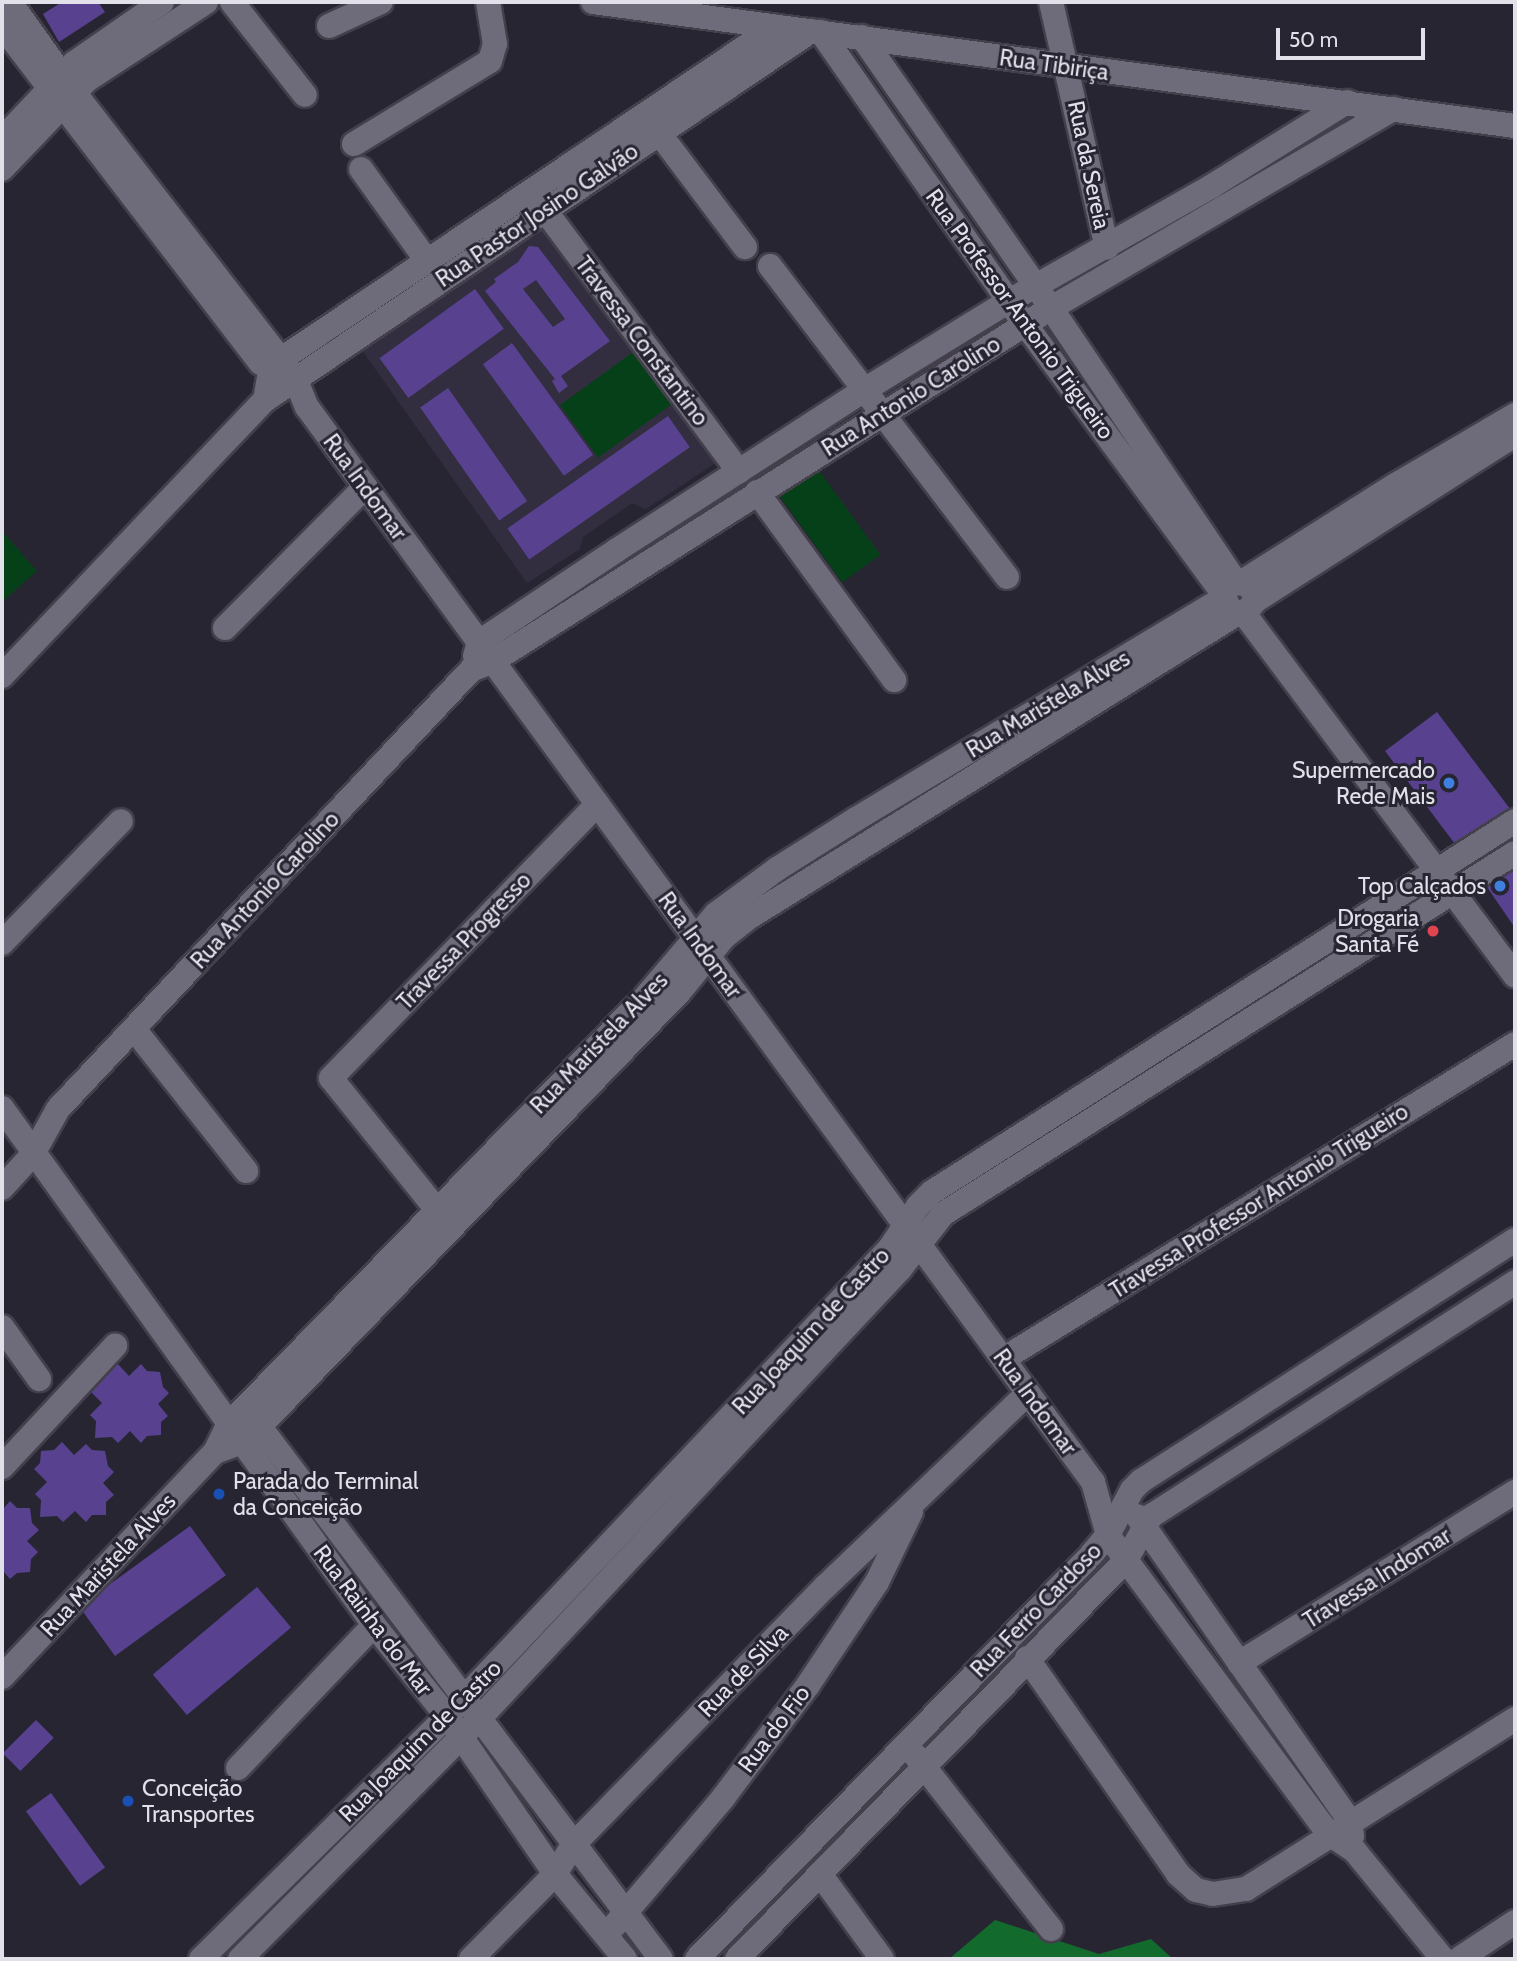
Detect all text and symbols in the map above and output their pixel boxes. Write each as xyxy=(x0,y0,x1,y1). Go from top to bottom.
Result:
scale bar xyxy=(1279,14,1428,58)
text: 50 m xyxy=(1289,27,1338,52)
street label: Rua Tibiriça xyxy=(998,44,1110,86)
street label: Rua da Sereia xyxy=(1062,98,1116,232)
street label: Rua Pastor Josino Galvão xyxy=(431,137,643,293)
street label: Rua Professor Antonio Trigueiro xyxy=(920,184,1120,444)
street label: Travessa Constantino xyxy=(569,251,715,431)
street label: Rua Antonio Carolino xyxy=(817,330,1005,462)
street label: Rua Indomar xyxy=(317,429,413,545)
street label: Rua Maristela Alves xyxy=(961,644,1135,764)
place label: Supermercado Rede Mais xyxy=(1292,756,1435,810)
marker: Supermercado Rede Mais xyxy=(1441,775,1457,791)
street label: Rua Antonio Carolino xyxy=(185,806,345,974)
street label: Travessa Progresso xyxy=(391,866,537,1016)
place label: Top Calçados xyxy=(1358,872,1486,900)
marker: Top Calçados xyxy=(1492,878,1508,894)
street label: Rua Indomar xyxy=(652,887,748,1003)
place label: Drogaria Santa Fé xyxy=(1335,904,1419,958)
marker: Drogaria Santa Fé xyxy=(1425,923,1441,939)
street label: Rua Maristela Alves xyxy=(525,967,673,1119)
street label: Travessa Professor Antonio Trigueiro xyxy=(1105,1097,1413,1305)
street label: Rua Joaquim de Castro xyxy=(727,1242,895,1420)
street label: Rua Indomar xyxy=(987,1344,1083,1460)
place label: Parada do Terminal da Conceição xyxy=(233,1467,418,1521)
marker: Parada do Terminal da Conceição xyxy=(211,1486,227,1502)
street label: Rua Maristela Alves xyxy=(35,1488,181,1642)
street label: Travessa Indomar xyxy=(1298,1522,1456,1634)
street label: Rua Ferro Cardoso xyxy=(965,1537,1107,1683)
street label: Rua Rainha do Mar xyxy=(308,1540,438,1700)
street label: Rua de Silva xyxy=(692,1619,794,1723)
street label: Rua Joaquim de Castro xyxy=(333,1654,507,1828)
street label: Rua do Fio xyxy=(732,1680,816,1778)
place label: Conceição Transportes xyxy=(142,1774,254,1828)
marker: Conceição Transportes xyxy=(120,1793,136,1809)

